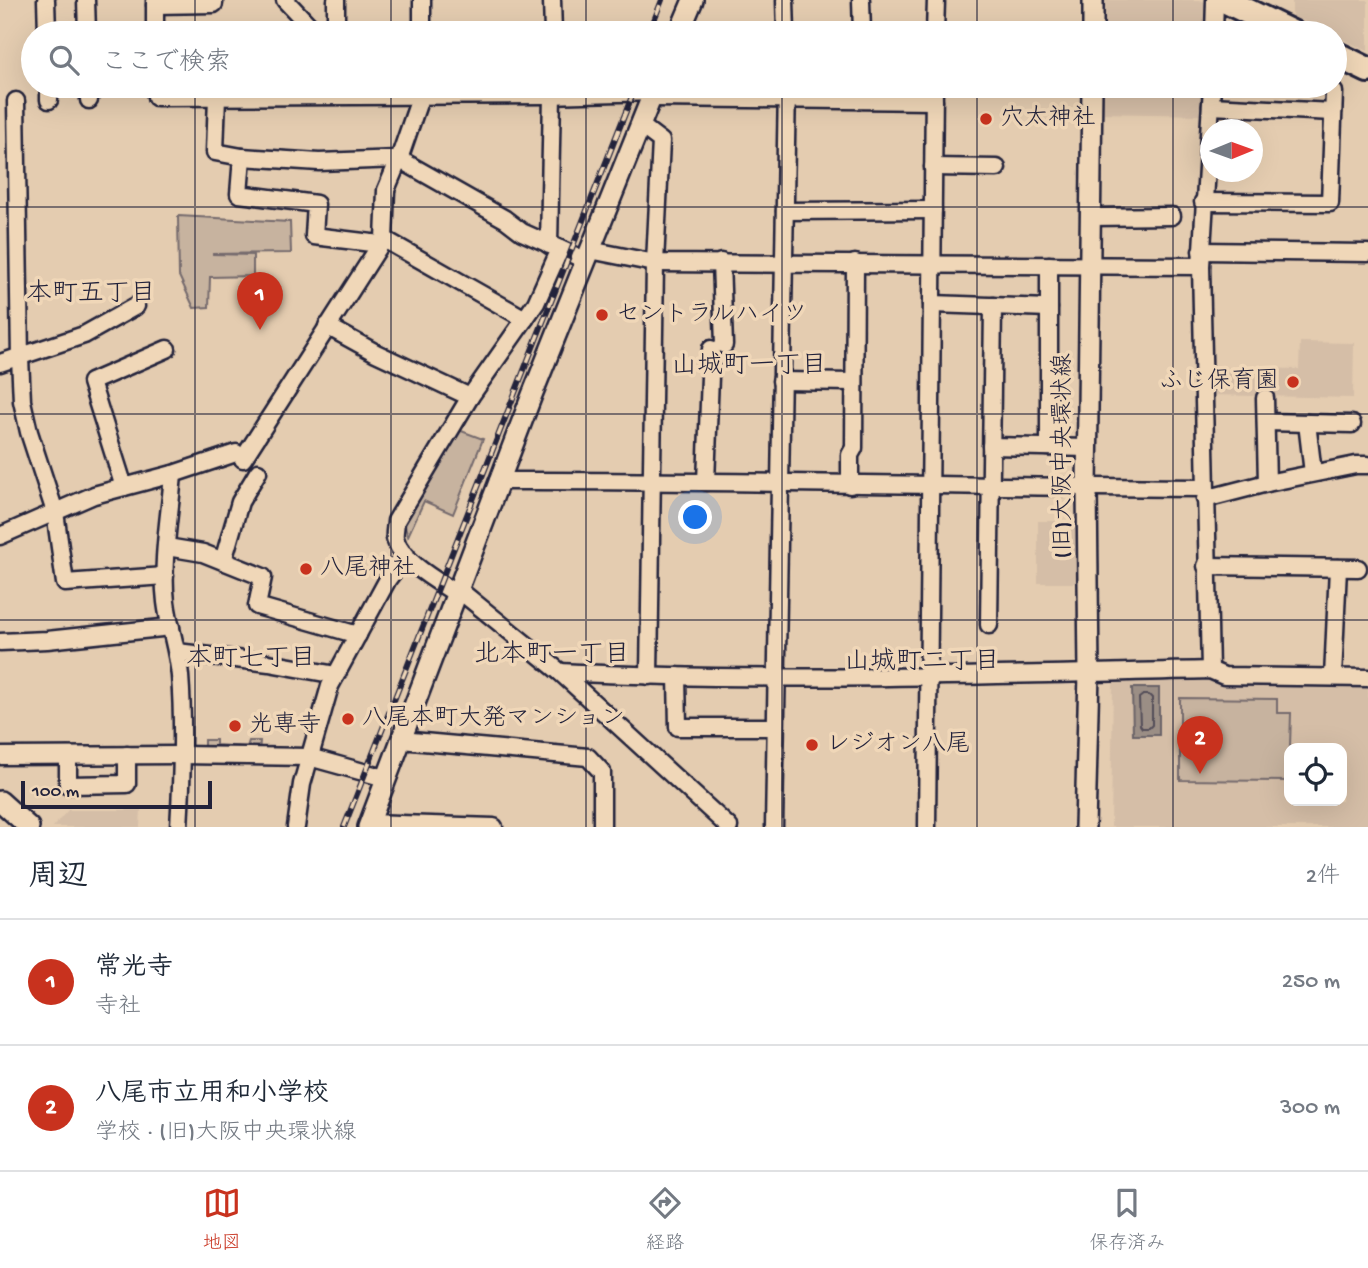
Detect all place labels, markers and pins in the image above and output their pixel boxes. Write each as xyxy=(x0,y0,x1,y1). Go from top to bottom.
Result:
place label: 穴太神社 xyxy=(1000,104,1096,134)
marker: 穴太神社 xyxy=(978,111,994,127)
pin: 1 xyxy=(237,272,283,330)
place label: セントラルハイツ xyxy=(616,301,807,330)
marker: セントラルハイツ xyxy=(594,307,610,323)
place label: ふじ保育園 xyxy=(1159,367,1279,397)
marker: ふじ保育園 xyxy=(1285,374,1301,390)
place label: 八尾神社 xyxy=(320,554,416,584)
marker: 八尾神社 xyxy=(298,561,314,577)
place label: 八尾本町大発マンション xyxy=(362,704,625,734)
place label: 光専寺 xyxy=(249,711,321,741)
marker: 八尾本町大発マンション xyxy=(340,711,356,727)
pin: 2 xyxy=(1177,716,1223,774)
marker: 光専寺 xyxy=(227,718,243,734)
place label: レジオン八尾 xyxy=(826,731,970,760)
marker: レジオン八尾 xyxy=(804,737,820,753)

